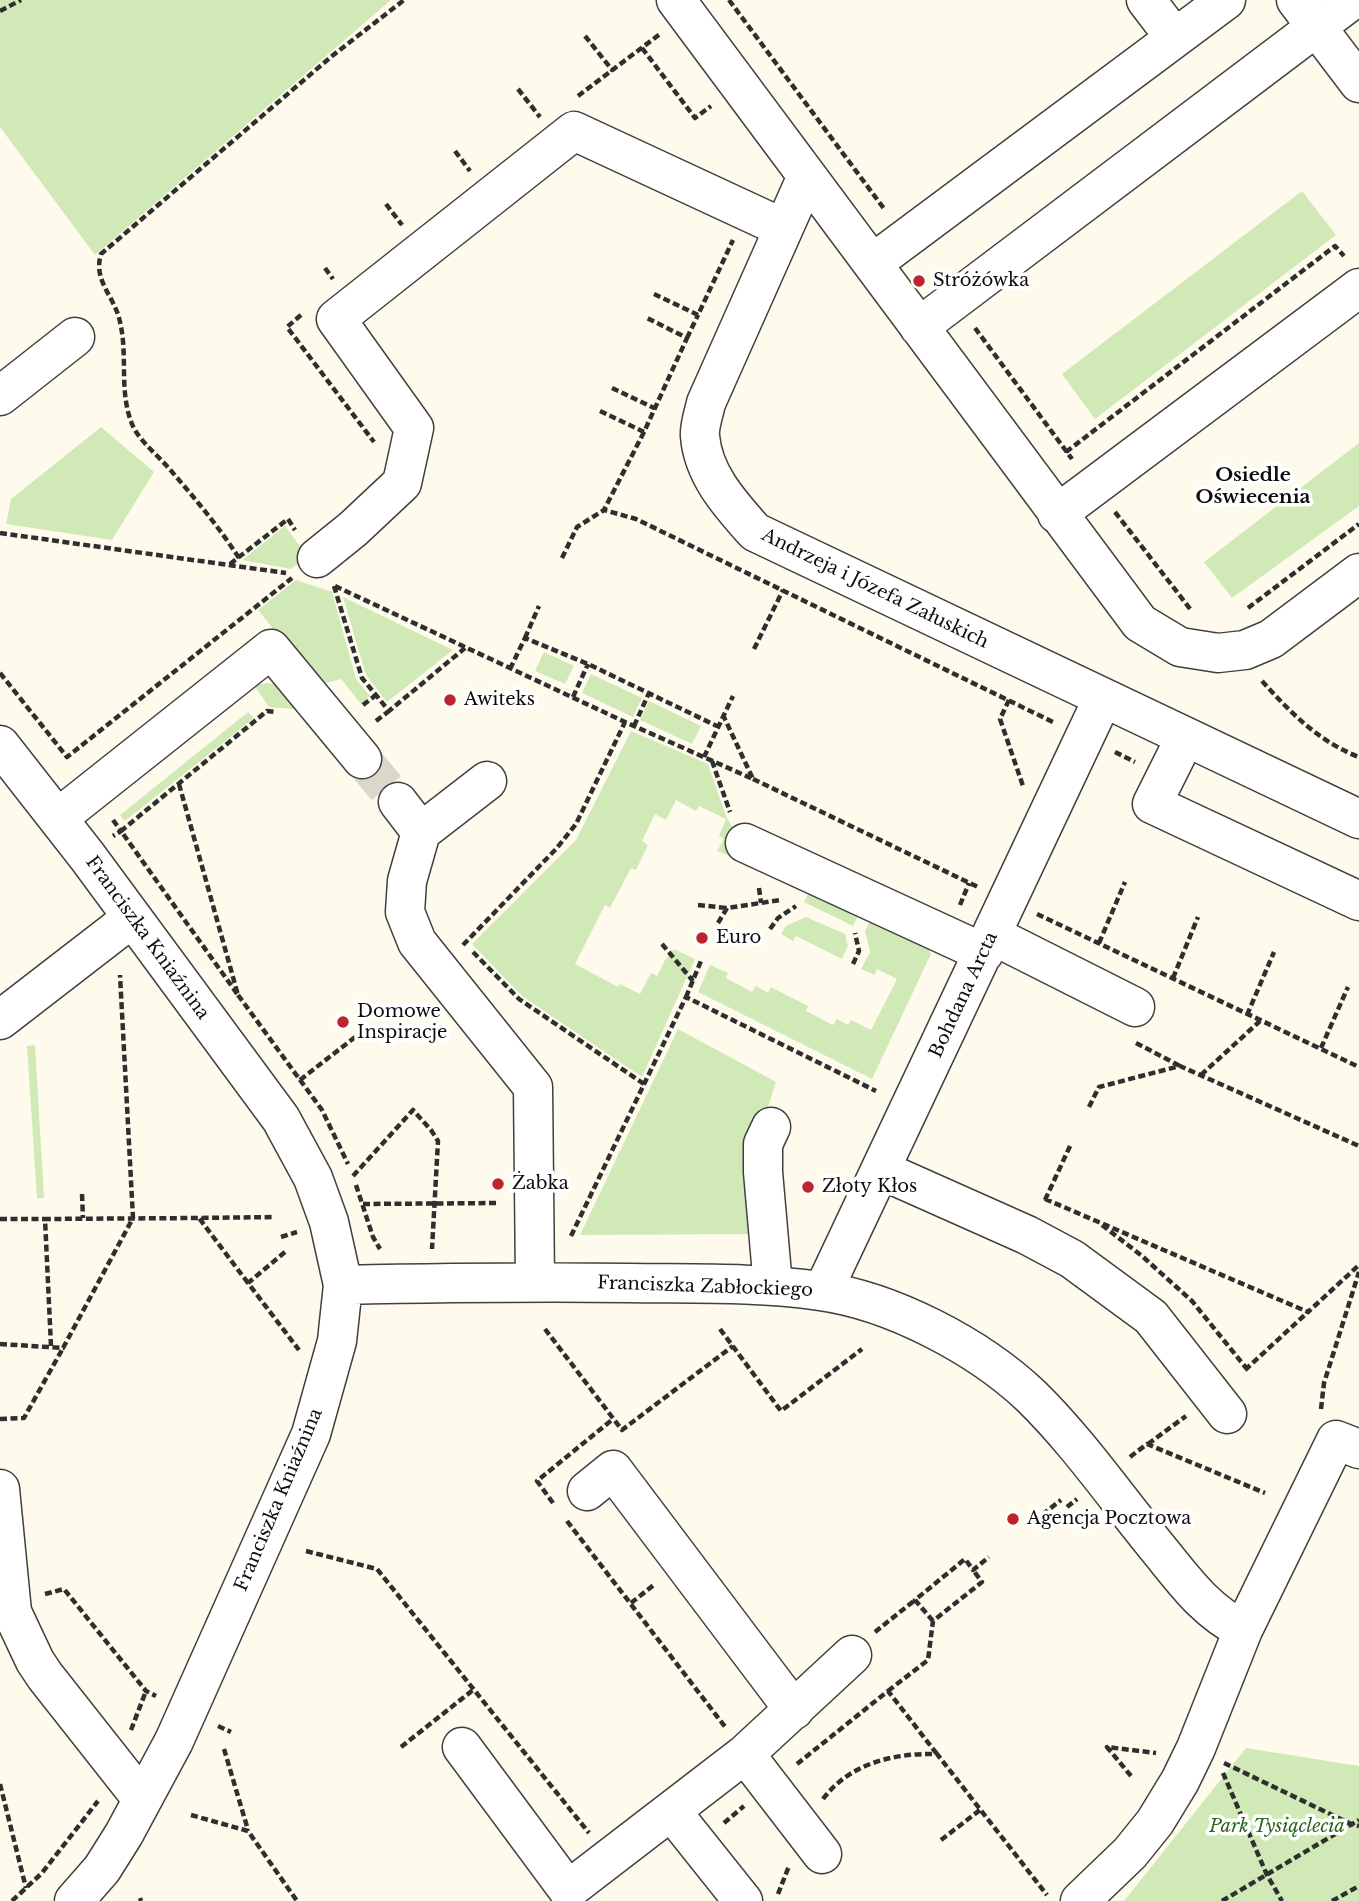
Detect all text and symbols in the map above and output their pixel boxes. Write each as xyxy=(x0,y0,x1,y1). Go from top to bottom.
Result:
place label: Stróżówka xyxy=(933,270,1029,292)
marker: Stróżówka xyxy=(911,273,927,289)
district label: Osiedle Oświecenia xyxy=(1196,465,1310,509)
street label: Andrzeja i Józefa Załuskich xyxy=(758,525,992,653)
place label: Awiteks xyxy=(464,689,535,711)
marker: Awiteks xyxy=(442,692,458,708)
street label: Franciszka Kniaźnina xyxy=(81,852,213,1024)
place label: Euro xyxy=(716,927,761,949)
street label: Bohdana Arcta xyxy=(925,929,1003,1061)
marker: Euro xyxy=(694,930,710,946)
place label: Domowe Inspiracje xyxy=(357,1001,447,1044)
marker: Domowe Inspiracje xyxy=(335,1014,351,1030)
place label: Żabka xyxy=(512,1173,569,1195)
marker: Żabka xyxy=(490,1176,506,1192)
place label: Złoty Kłos xyxy=(822,1176,917,1198)
marker: Złoty Kłos xyxy=(800,1179,816,1195)
street label: Franciszka Zabłockiego xyxy=(597,1272,813,1302)
street label: Franciszka Kniaźnina xyxy=(231,1405,327,1595)
place label: Agencja Pocztowa xyxy=(1027,1508,1191,1530)
marker: Agencja Pocztowa xyxy=(1005,1511,1021,1527)
park label: Park Tysiąclecia xyxy=(1209,1816,1345,1838)

